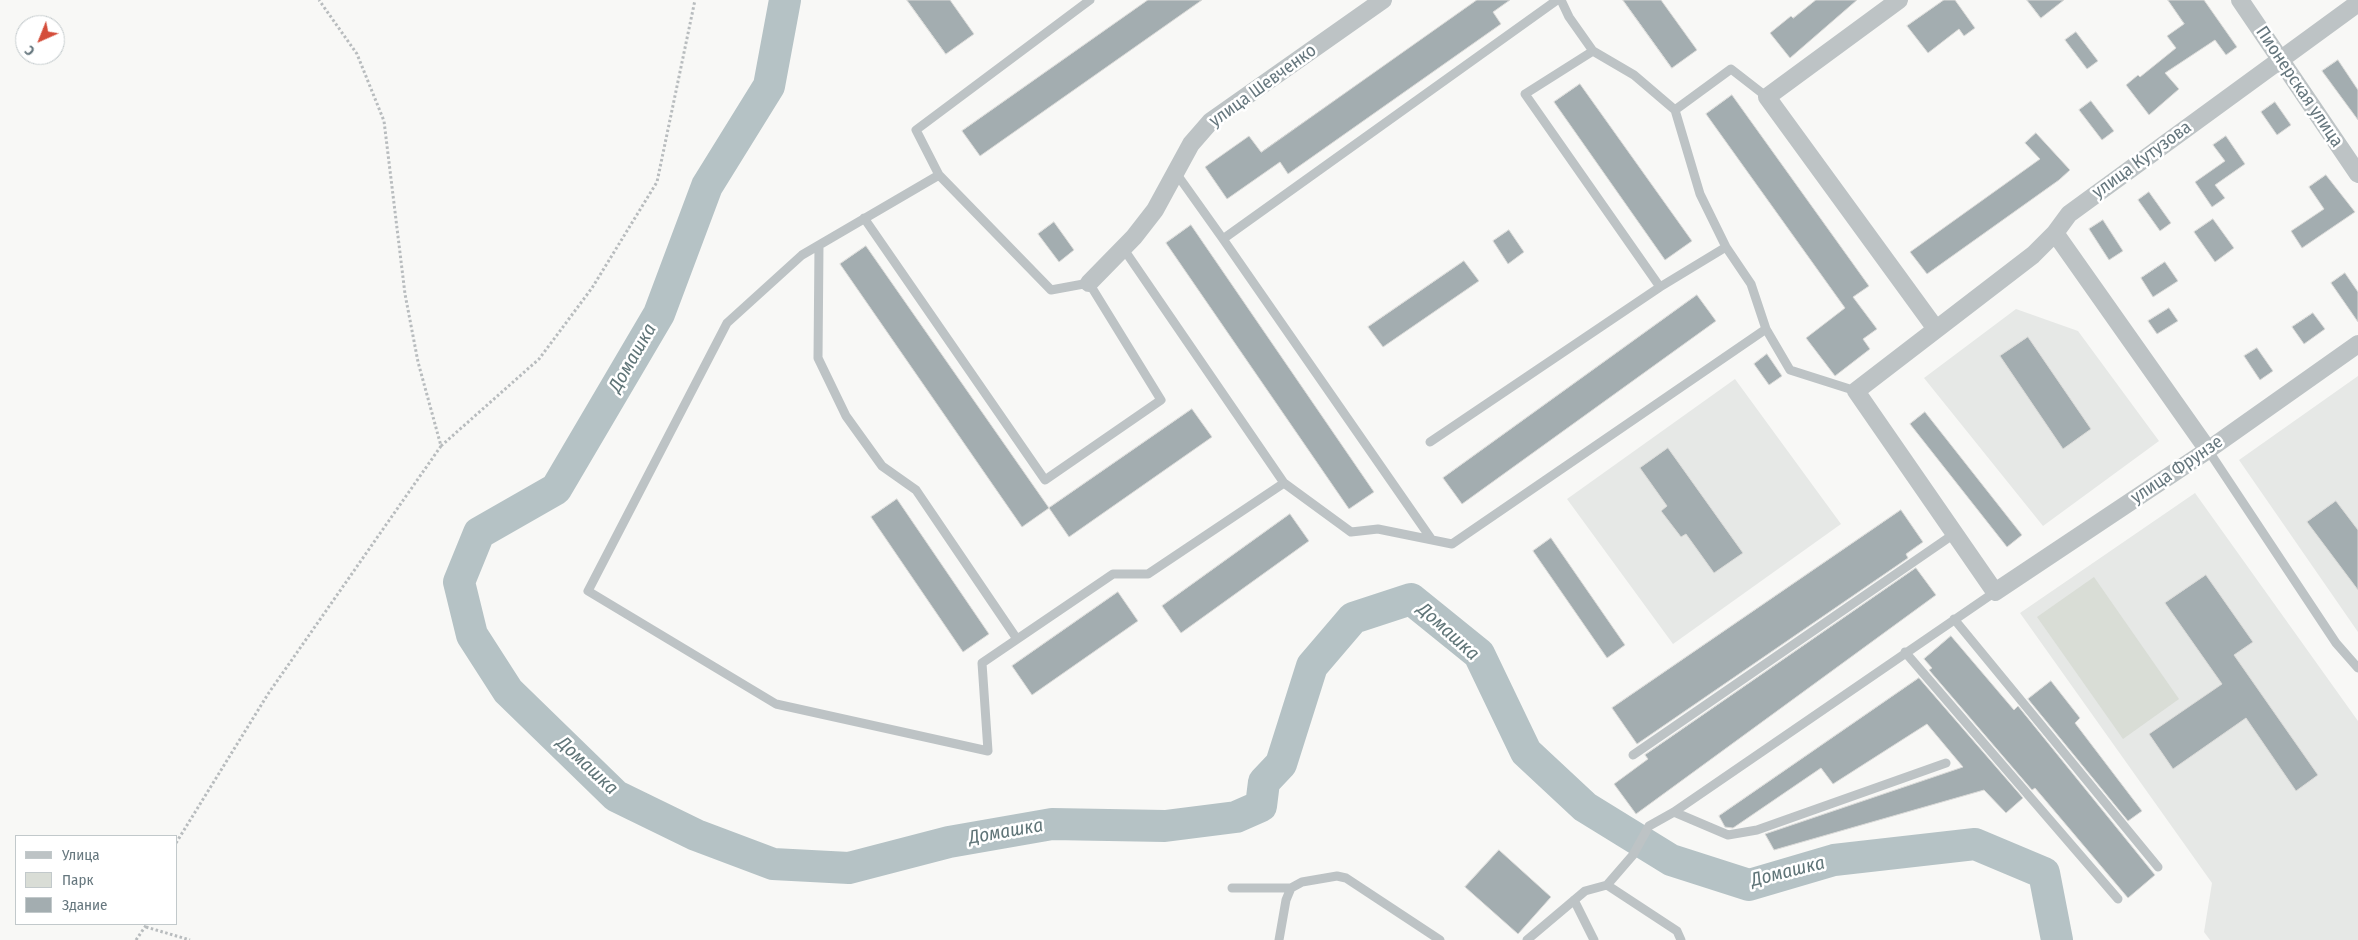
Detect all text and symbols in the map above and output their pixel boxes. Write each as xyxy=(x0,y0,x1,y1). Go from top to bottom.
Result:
north arrow xyxy=(15,15,65,65)
street label: Пионерская улица xyxy=(2251,23,2347,151)
street label: улица Шевченко xyxy=(1205,40,1321,132)
text: С xyxy=(21,42,38,59)
street label: улица Кутузова xyxy=(2088,117,2196,203)
water label: Домашка xyxy=(604,320,662,396)
street label: улица Фрунзе xyxy=(2127,431,2227,509)
water label: Домашка xyxy=(1412,598,1484,666)
water label: Домашка xyxy=(552,732,622,800)
water label: Домашка xyxy=(967,814,1045,850)
legend xyxy=(15,835,178,925)
text: Улица xyxy=(62,846,100,864)
water label: Домашка xyxy=(1749,852,1827,892)
text: Парк xyxy=(62,871,93,889)
text: Здание xyxy=(62,896,108,914)

